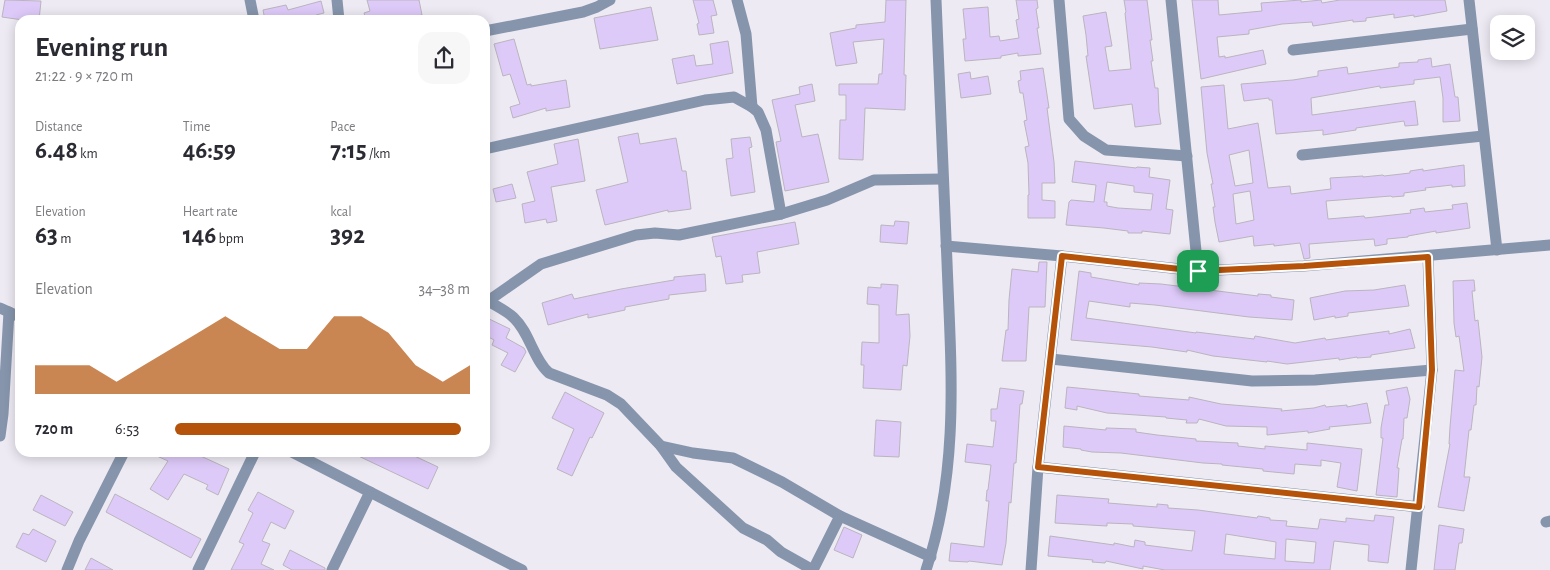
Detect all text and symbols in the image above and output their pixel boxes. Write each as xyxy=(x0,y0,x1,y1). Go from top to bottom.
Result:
map controls xyxy=(1490,15,1535,60)
button: layers xyxy=(1490,15,1535,60)
button: share xyxy=(418,32,470,84)
text: Evening run xyxy=(35,34,168,62)
text: 21:22 · 9 × 720 m xyxy=(35,68,133,84)
text: Distance xyxy=(35,120,82,134)
text: Time xyxy=(183,120,211,134)
text: Pace xyxy=(330,120,356,134)
text: 6.48 xyxy=(35,138,78,163)
text: 46:59 xyxy=(183,138,236,163)
text: 7:15 xyxy=(330,138,367,163)
text: km xyxy=(78,147,98,161)
text: /km xyxy=(367,147,391,161)
text: Elevation xyxy=(35,205,86,219)
text: Heart rate xyxy=(183,205,238,219)
text: kcal xyxy=(330,205,352,219)
text: 63 xyxy=(35,223,58,248)
text: 146 xyxy=(183,223,216,248)
text: 392 xyxy=(330,223,365,248)
text: m xyxy=(58,232,71,246)
text: bpm xyxy=(216,232,244,246)
pin xyxy=(1177,250,1219,292)
icon: arrive xyxy=(1184,257,1212,285)
text: Elevation xyxy=(35,281,93,297)
text: 34–38 m xyxy=(418,281,470,297)
text: 720 m xyxy=(35,421,73,437)
text: 6:53 xyxy=(115,421,139,437)

